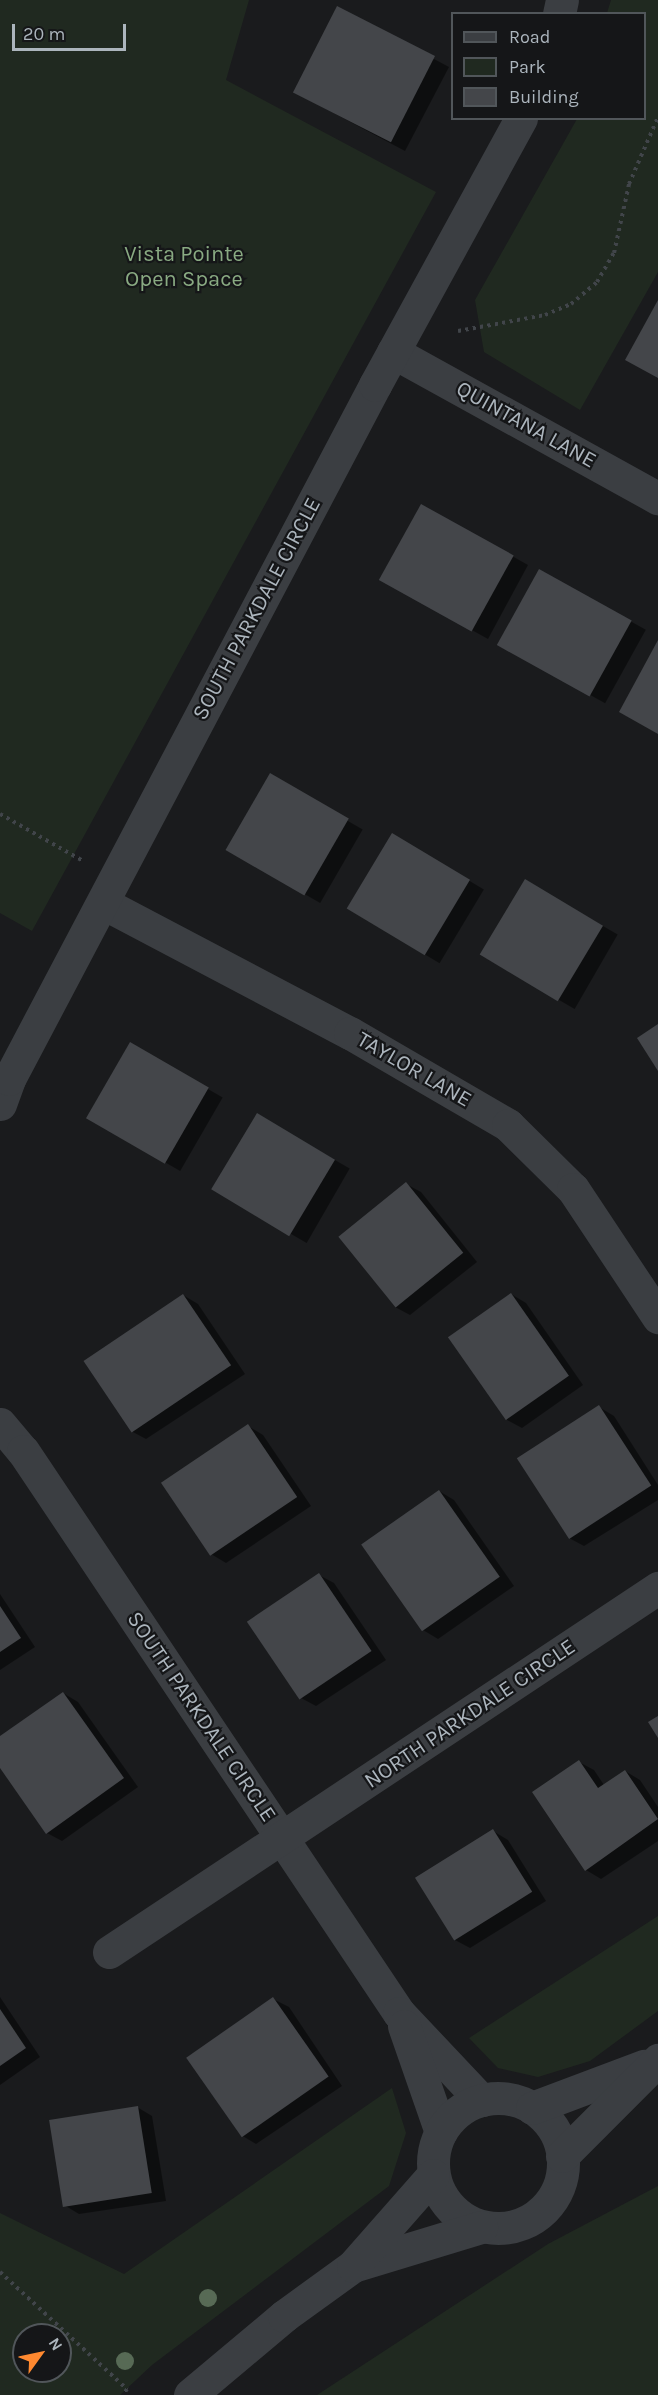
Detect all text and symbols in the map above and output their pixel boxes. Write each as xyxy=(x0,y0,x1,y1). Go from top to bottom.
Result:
scale bar xyxy=(15,12,129,50)
legend xyxy=(451,12,646,120)
text: 20 m xyxy=(23,23,65,45)
text: Road xyxy=(509,26,550,48)
text: Park xyxy=(509,56,546,78)
text: Building xyxy=(509,86,579,108)
park label: Vista Pointe Open Space xyxy=(124,241,244,292)
street label: QUINTANA LANE xyxy=(451,376,601,474)
street label: SOUTH PARKDALE CIRCLE xyxy=(187,493,327,725)
street label: TAYLOR LANE xyxy=(352,1027,476,1113)
street label: SOUTH PARKDALE CIRCLE xyxy=(121,1607,281,1827)
street label: NORTH PARKDALE CIRCLE xyxy=(360,1634,580,1794)
north arrow xyxy=(12,2323,72,2383)
text: N xyxy=(45,2334,67,2354)

